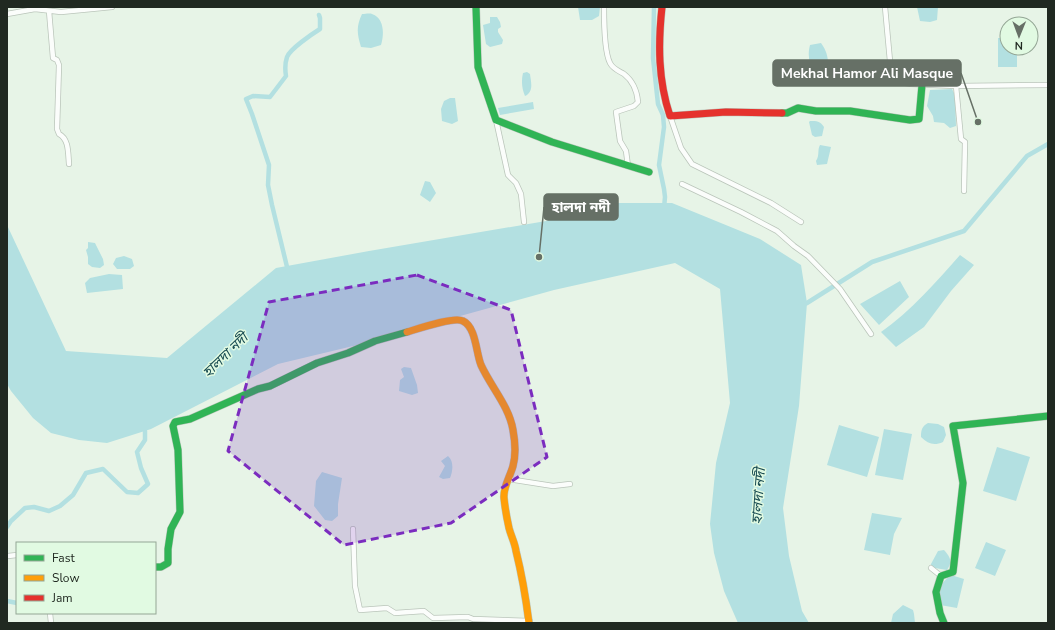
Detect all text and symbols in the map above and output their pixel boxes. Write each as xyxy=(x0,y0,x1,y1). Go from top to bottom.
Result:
north arrow xyxy=(999,16,1039,56)
text: N xyxy=(1015,38,1023,53)
callout: Mekhal Hamor Ali Masque xyxy=(773,60,961,86)
text: Mekhal Hamor Ali Masque xyxy=(781,64,954,83)
callout: হালদা নদী xyxy=(544,194,618,220)
text: হালদা নদী xyxy=(551,198,611,217)
water label: হালদা নদী xyxy=(198,327,255,382)
water label: হালদা নদী xyxy=(747,464,770,525)
legend xyxy=(16,542,156,614)
text: Fast xyxy=(52,550,75,566)
text: Slow xyxy=(52,570,80,586)
text: Jam xyxy=(51,590,73,606)

